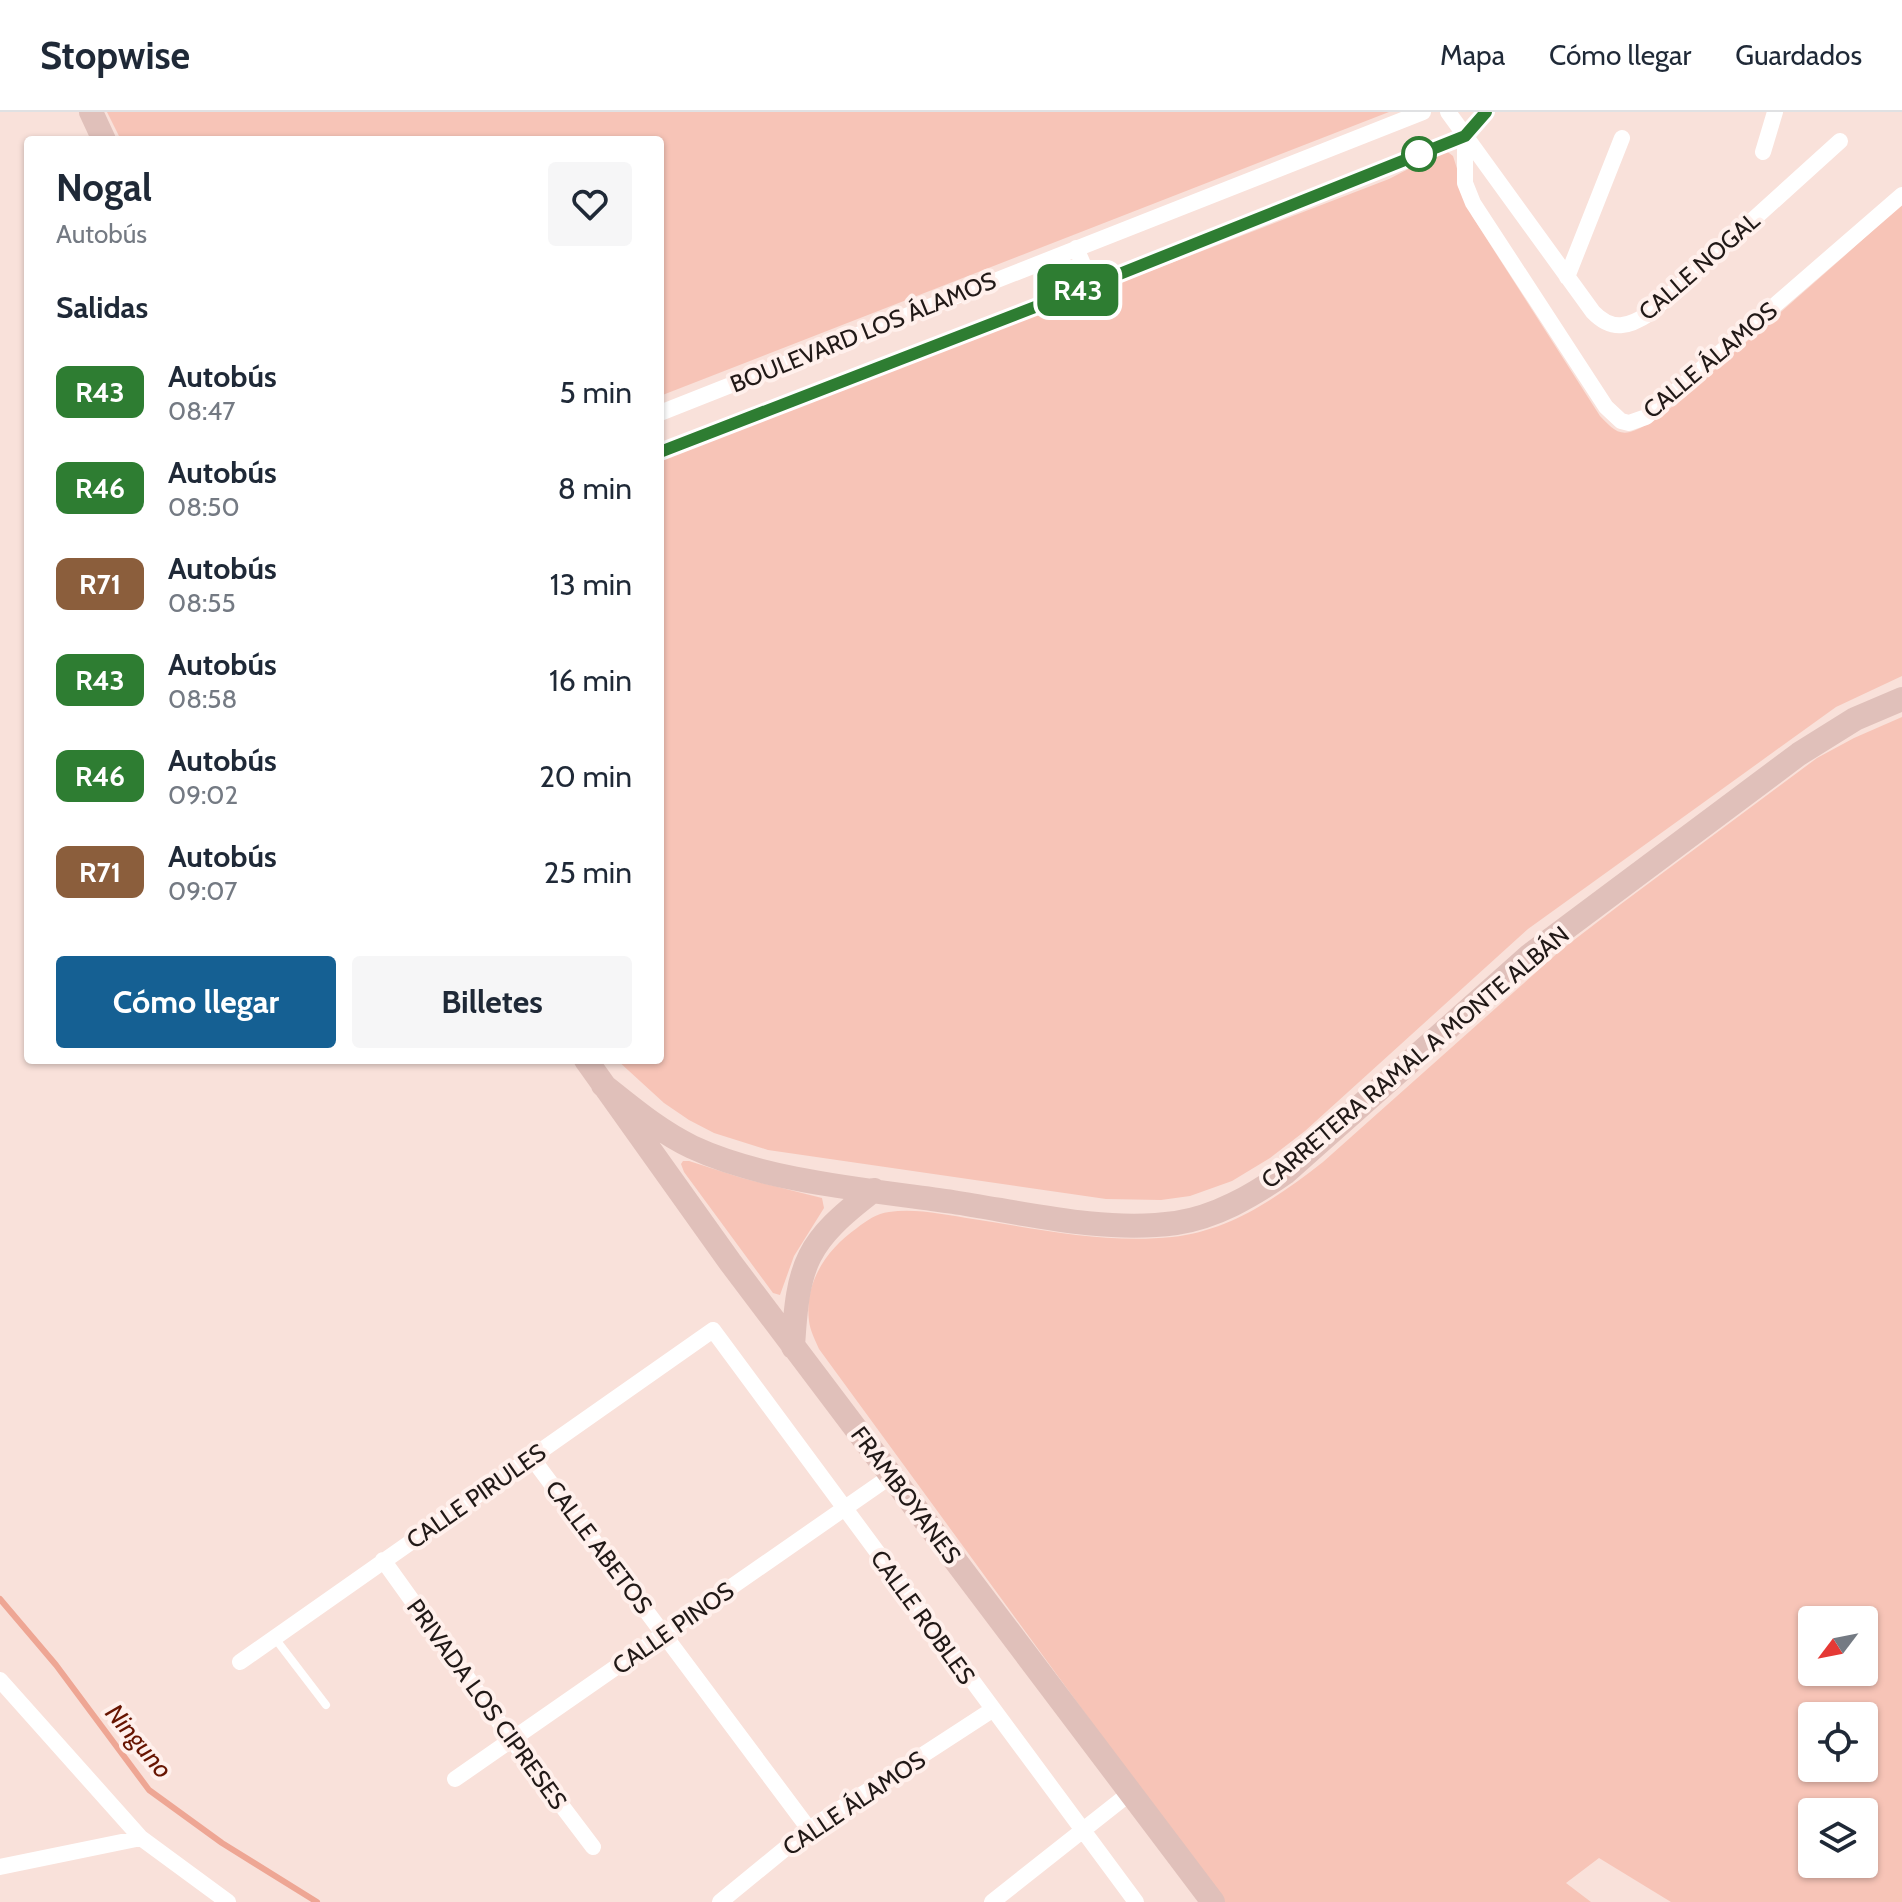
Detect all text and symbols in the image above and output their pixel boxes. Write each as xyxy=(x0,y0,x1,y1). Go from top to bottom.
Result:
text: Stopwise xyxy=(40,32,190,79)
text: Mapa xyxy=(1440,38,1505,72)
text: Cómo llegar xyxy=(1549,38,1691,72)
text: Guardados xyxy=(1735,38,1862,72)
unlabelled marker xyxy=(1402,137,1436,171)
button: heart xyxy=(548,162,632,246)
text: Nogal xyxy=(56,164,152,211)
street label: CALLE NOGAL xyxy=(1633,206,1765,326)
text: Autobús xyxy=(56,218,147,250)
line badge: R43 xyxy=(1032,264,1124,316)
street label: BOULEVARD LOS ÁLAMOS xyxy=(726,265,1000,399)
text: R43 xyxy=(1053,273,1103,307)
text: Salidas xyxy=(56,289,148,326)
street label: CALLE ÁLAMOS xyxy=(1637,296,1783,424)
text: Autobús xyxy=(168,358,277,395)
text: 5 min xyxy=(560,374,632,411)
text: R43 xyxy=(75,375,125,409)
text: 08:47 xyxy=(168,395,235,427)
text: Autobús xyxy=(168,454,277,491)
text: 8 min xyxy=(558,470,632,507)
text: R46 xyxy=(75,471,125,505)
text: 08:50 xyxy=(168,491,240,523)
text: Autobús xyxy=(168,550,277,587)
text: 13 min xyxy=(550,566,632,603)
text: R71 xyxy=(79,567,121,601)
text: 08:55 xyxy=(168,587,235,619)
text: Autobús xyxy=(168,646,277,683)
text: 16 min xyxy=(549,662,632,699)
text: R43 xyxy=(75,663,125,697)
text: 08:58 xyxy=(168,683,237,715)
text: Autobús xyxy=(168,742,277,779)
text: 20 min xyxy=(539,758,632,795)
text: R46 xyxy=(75,759,125,793)
text: 09:02 xyxy=(168,779,238,811)
text: Autobús xyxy=(168,838,277,875)
text: 25 min xyxy=(544,854,632,891)
text: R71 xyxy=(79,855,121,889)
text: 09:07 xyxy=(168,875,237,907)
street label: CARRETERA RAMAL A MONTE ALBÁN xyxy=(1255,920,1575,1194)
button: Cómo llegar xyxy=(56,956,336,1048)
button: Billetes xyxy=(352,956,632,1048)
street label: FRAMBOYANES xyxy=(845,1421,967,1569)
street label: CALLE PIRULES xyxy=(401,1437,551,1555)
street label: CALLE ABETOS xyxy=(539,1475,659,1619)
street label: CALLE ROBLES xyxy=(865,1544,981,1690)
street label: CALLE PINOS xyxy=(607,1576,739,1680)
street label: PRIVADA LOS CIPRESES xyxy=(401,1593,573,1815)
north arrow xyxy=(1798,1606,1878,1686)
map controls xyxy=(1798,1606,1878,1878)
water label: Ninguno xyxy=(99,1697,179,1785)
button: locate xyxy=(1798,1702,1878,1782)
street label: CALLE ÁLAMOS xyxy=(777,1745,931,1861)
button: layers xyxy=(1798,1798,1878,1878)

